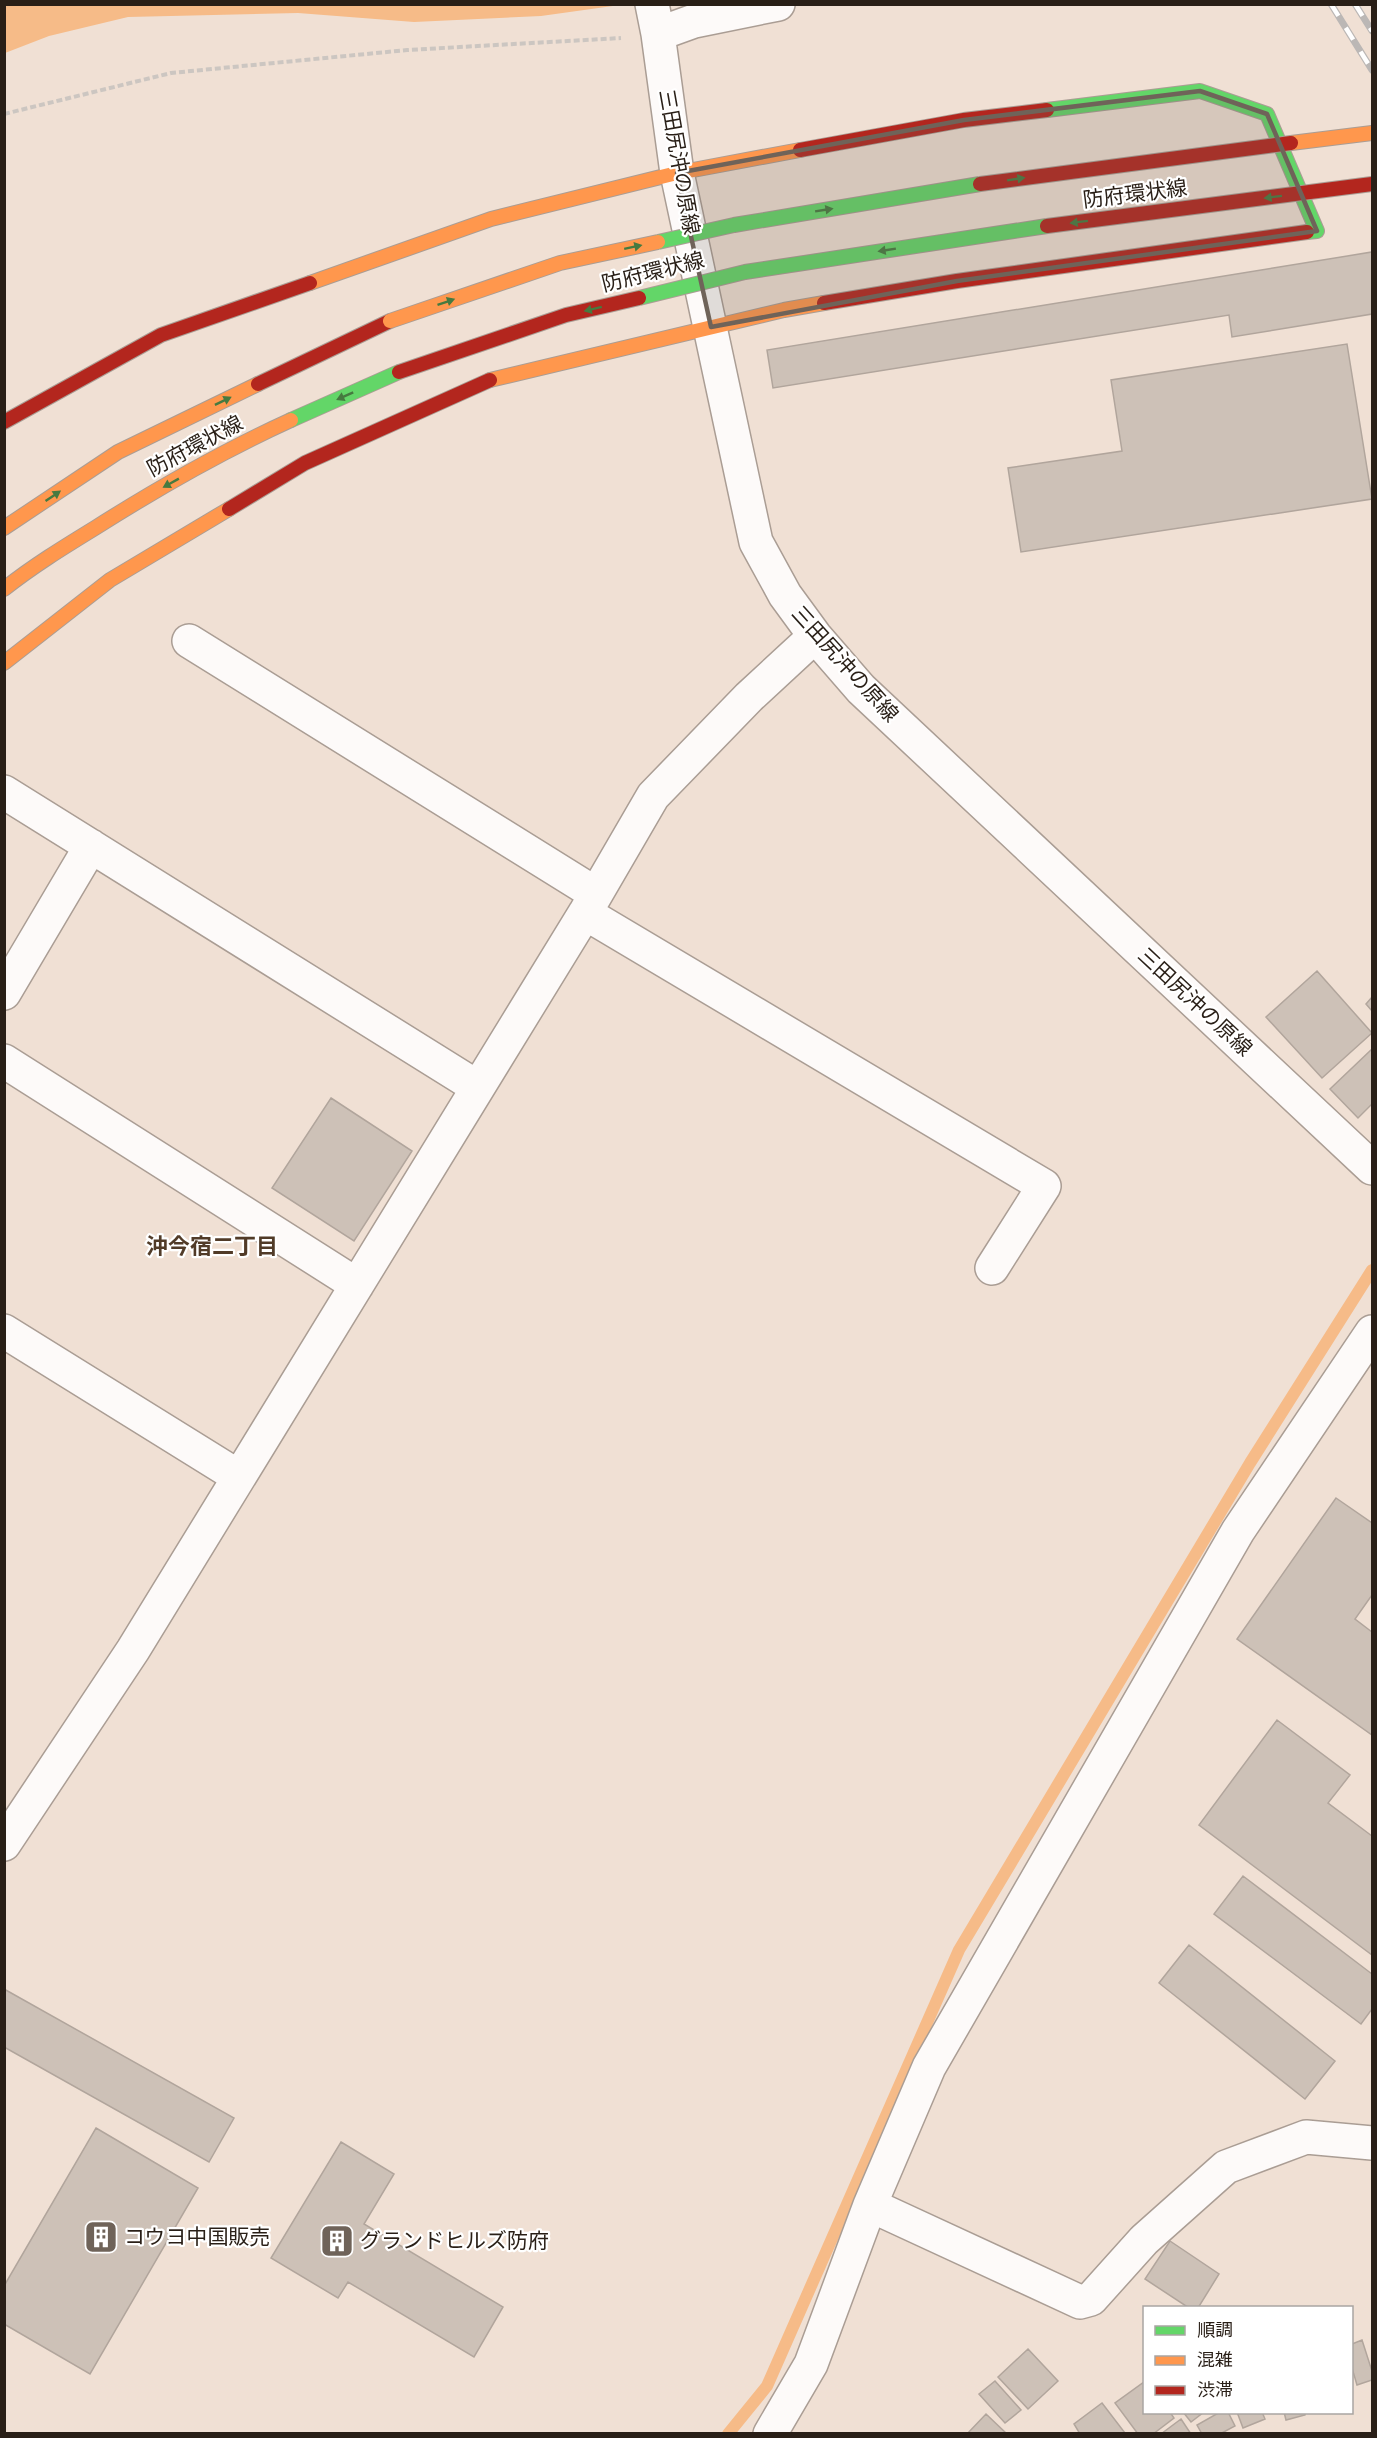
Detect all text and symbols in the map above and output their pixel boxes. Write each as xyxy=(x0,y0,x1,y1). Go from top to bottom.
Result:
street label: 三田尻沖の原線 xyxy=(654,87,705,236)
one-way arrow xyxy=(1007,174,1026,183)
street label: 防府環状線 xyxy=(1081,175,1189,212)
one-way arrow xyxy=(1263,192,1282,202)
one-way arrow xyxy=(815,206,834,215)
one-way arrow xyxy=(1070,217,1089,227)
one-way arrow xyxy=(623,242,642,252)
one-way arrow xyxy=(877,246,896,255)
street label: 防府環状線 xyxy=(599,247,707,296)
one-way arrow xyxy=(437,297,455,306)
one-way arrow xyxy=(583,304,602,314)
one-way arrow xyxy=(336,391,354,401)
one-way arrow xyxy=(215,397,232,406)
street label: 防府環状線 xyxy=(143,410,247,481)
one-way arrow xyxy=(162,478,179,488)
one-way arrow xyxy=(45,490,61,501)
street label: 三田尻沖の原線 xyxy=(787,601,904,727)
street label: 三田尻沖の原線 xyxy=(1133,942,1258,1061)
district label: 沖今宿二丁目 xyxy=(146,1233,278,1260)
building icon: コウヨ中国販売 xyxy=(83,2219,119,2255)
building icon: グランドヒルズ防府 xyxy=(319,2223,355,2259)
place label: コウヨ中国販売 xyxy=(124,2224,270,2249)
place label: グランドヒルズ防府 xyxy=(360,2228,549,2253)
legend xyxy=(1143,2306,1353,2414)
text: 順調 xyxy=(1197,2319,1233,2341)
text: 混雑 xyxy=(1197,2349,1233,2371)
text: 渋滞 xyxy=(1197,2379,1233,2401)

